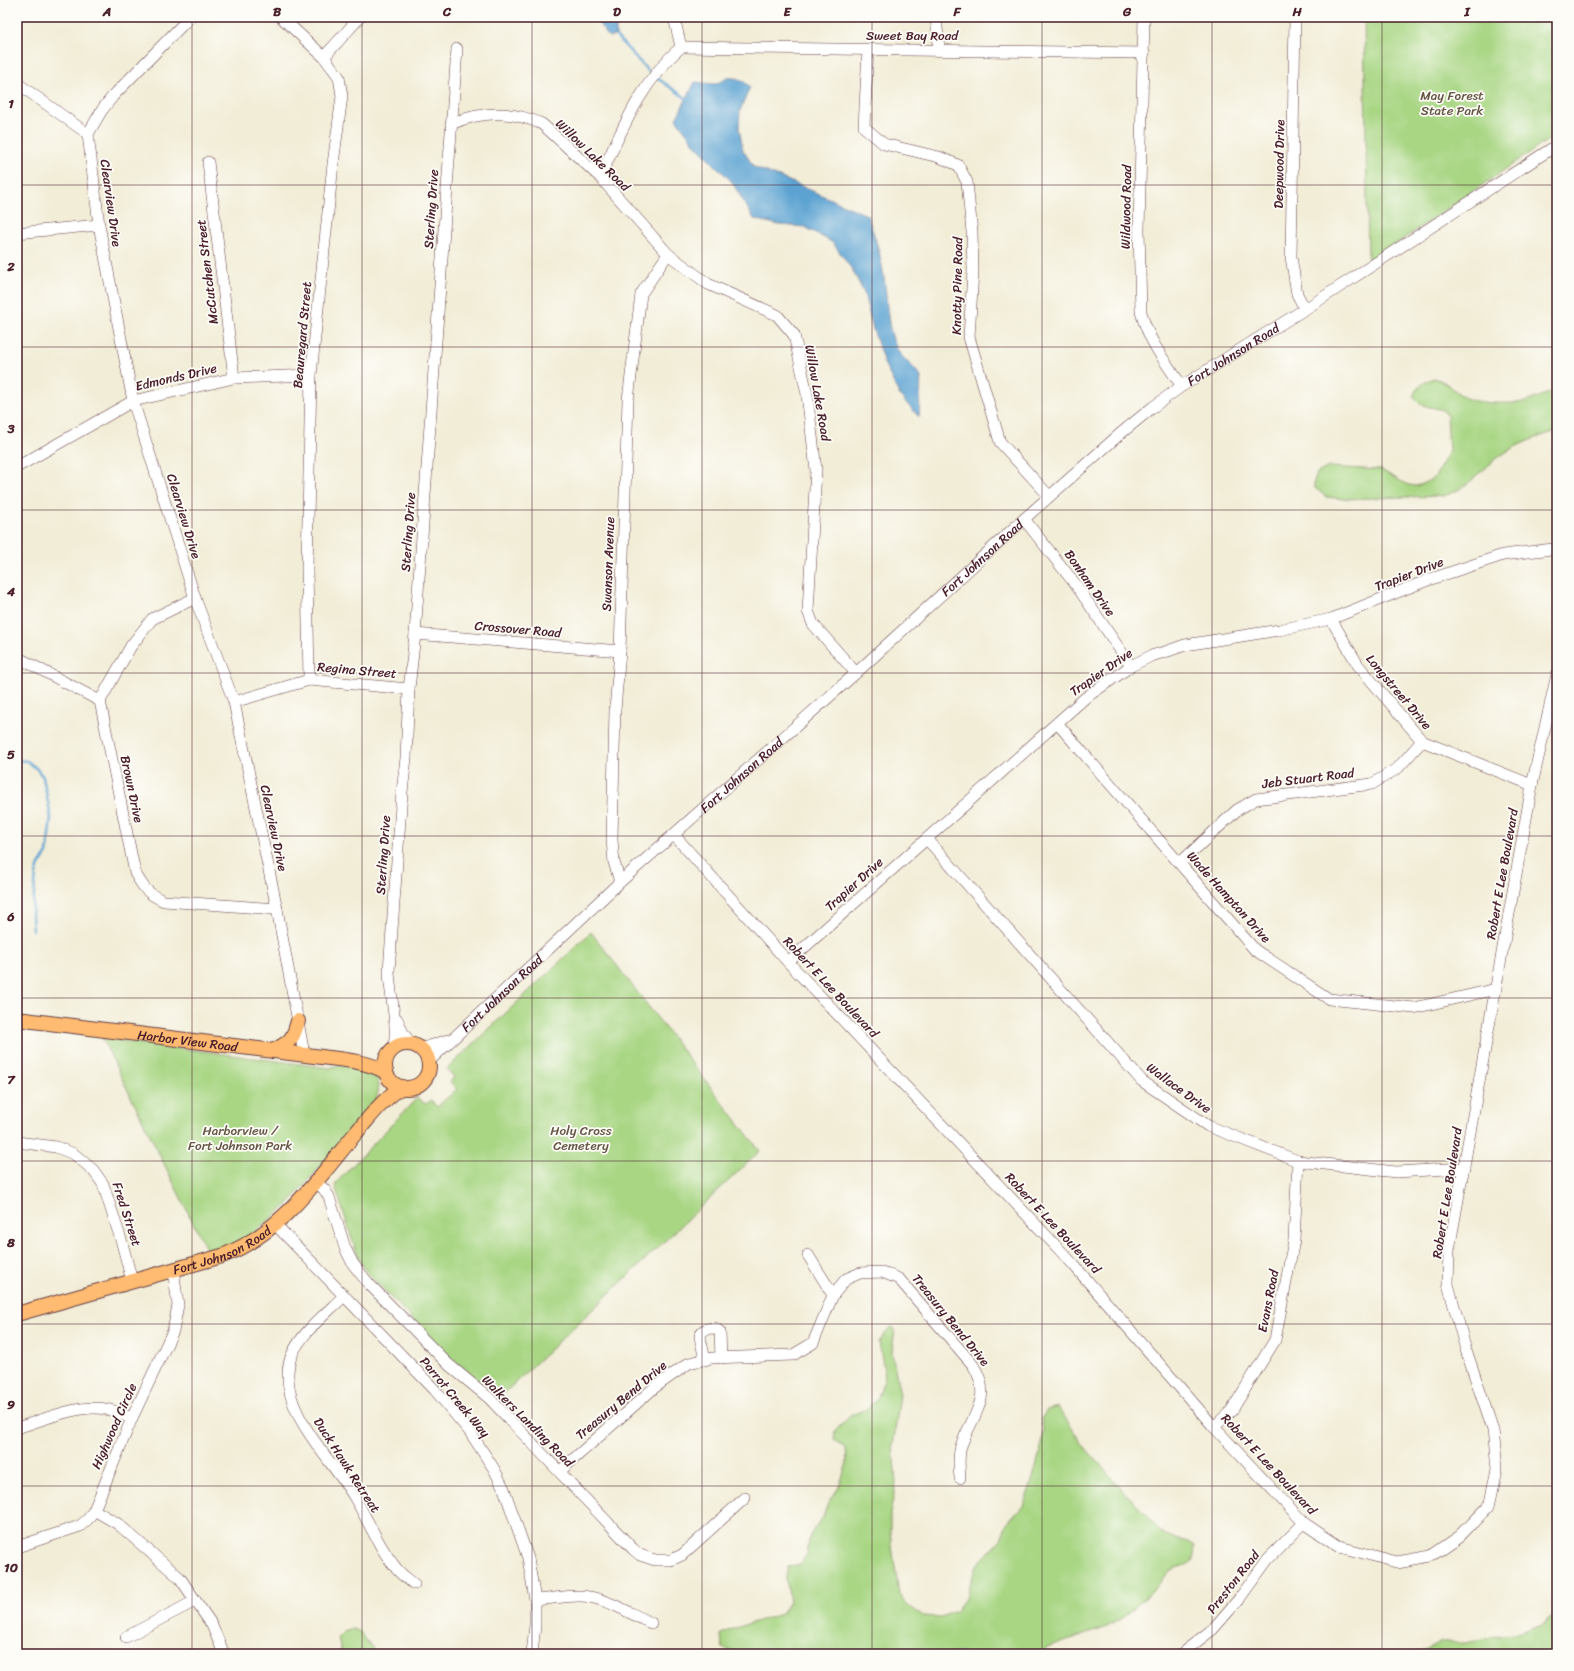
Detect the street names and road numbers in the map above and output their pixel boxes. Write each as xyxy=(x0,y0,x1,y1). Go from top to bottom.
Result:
street label: Sweet Bay Road xyxy=(866,24,959,47)
street label: Willow Lake Road xyxy=(550,113,637,198)
street label: Deepwood Drive xyxy=(1267,119,1291,209)
street label: Clearview Drive xyxy=(93,158,129,248)
street label: Wildwood Road xyxy=(1114,164,1138,249)
street label: Sterling Drive xyxy=(417,168,445,249)
street label: McCutchen Street xyxy=(189,218,225,326)
street label: Knotty Pine Road xyxy=(945,236,969,335)
street label: Beauregard Street xyxy=(286,280,318,389)
street label: Fort Johnson Road xyxy=(1182,316,1285,392)
street label: Willow Lake Road xyxy=(798,343,838,444)
street label: Edmonds Drive xyxy=(133,356,219,398)
street label: Clearview Drive xyxy=(160,471,208,561)
street label: Sterling Drive xyxy=(394,491,422,572)
street label: Fort Johnson Road xyxy=(935,513,1029,602)
street label: Swanson Avenue xyxy=(595,516,621,612)
street label: Bonham Drive xyxy=(1058,544,1122,622)
street label: Trapier Drive xyxy=(1371,550,1447,598)
street label: Crossover Road xyxy=(474,614,563,644)
street label: Trapier Drive xyxy=(1065,642,1138,702)
street label: Longstreet Drive xyxy=(1360,649,1438,735)
street label: Regina Street xyxy=(316,655,398,685)
street label: Fort Johnson Road xyxy=(694,730,789,818)
street label: Brown Drive xyxy=(114,753,150,825)
street label: Jeb Stuart Road xyxy=(1259,761,1357,795)
street label: Clearview Drive xyxy=(254,783,294,873)
street label: Robert E Lee Boulevard xyxy=(1479,806,1525,941)
street label: Sterling Drive xyxy=(369,814,397,895)
street label: Wade Hampton Drive xyxy=(1181,846,1277,948)
street label: Trapier Drive xyxy=(819,851,889,917)
street label: Robert E Lee Boulevard xyxy=(777,931,885,1044)
street label: Fort Johnson Road xyxy=(455,948,549,1037)
street label: Harbor View Road xyxy=(136,1023,240,1058)
street label: Wallace Drive xyxy=(1141,1056,1217,1120)
street label: Robert E Lee Boulevard xyxy=(1425,1125,1469,1260)
street label: Robert E Lee Boulevard xyxy=(999,1167,1107,1280)
street label: Fred Street xyxy=(106,1179,148,1250)
street label: Fort Johnson Road xyxy=(170,1219,277,1281)
street label: Evans Road xyxy=(1251,1267,1286,1334)
street label: Treasury Bend Drive xyxy=(906,1268,996,1372)
street label: Parrot Creek Way xyxy=(414,1351,496,1443)
street label: Treasury Bend Drive xyxy=(570,1355,672,1445)
street label: Walkers Landing Road xyxy=(476,1369,581,1474)
street label: Highwood Circle xyxy=(85,1379,143,1473)
street label: Robert E Lee Boulevard xyxy=(1215,1408,1323,1521)
street label: Duck Hawk Retreat xyxy=(307,1412,387,1518)
street label: Preston Road xyxy=(1201,1544,1266,1619)

